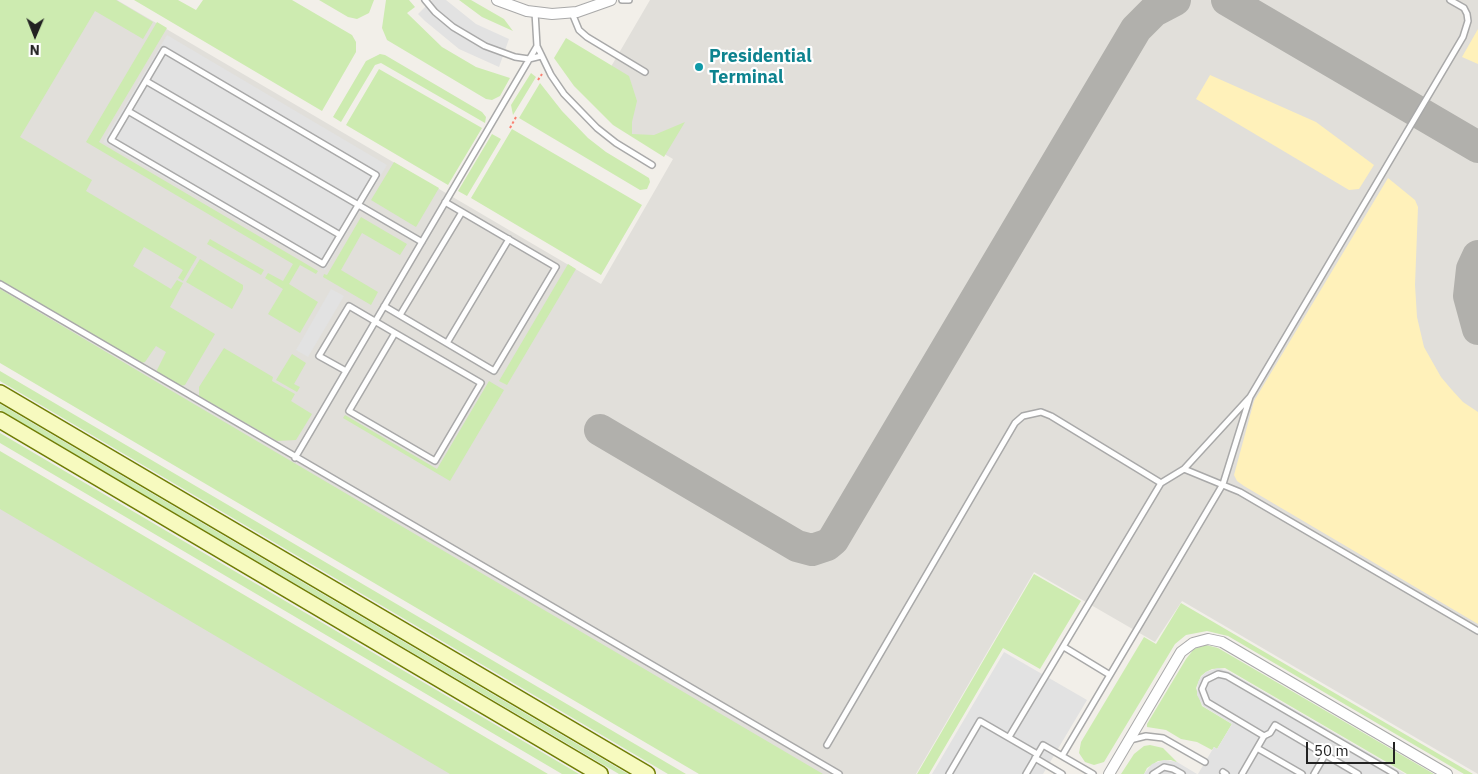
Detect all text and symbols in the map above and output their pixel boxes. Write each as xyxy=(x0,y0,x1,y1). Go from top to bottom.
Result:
north arrow xyxy=(10,10,60,60)
text: N xyxy=(30,41,40,59)
place label: Presidential Terminal xyxy=(709,46,812,88)
marker: Presidential Terminal xyxy=(693,61,705,73)
scale bar xyxy=(1308,732,1397,764)
text: 50 m xyxy=(1314,741,1349,760)

